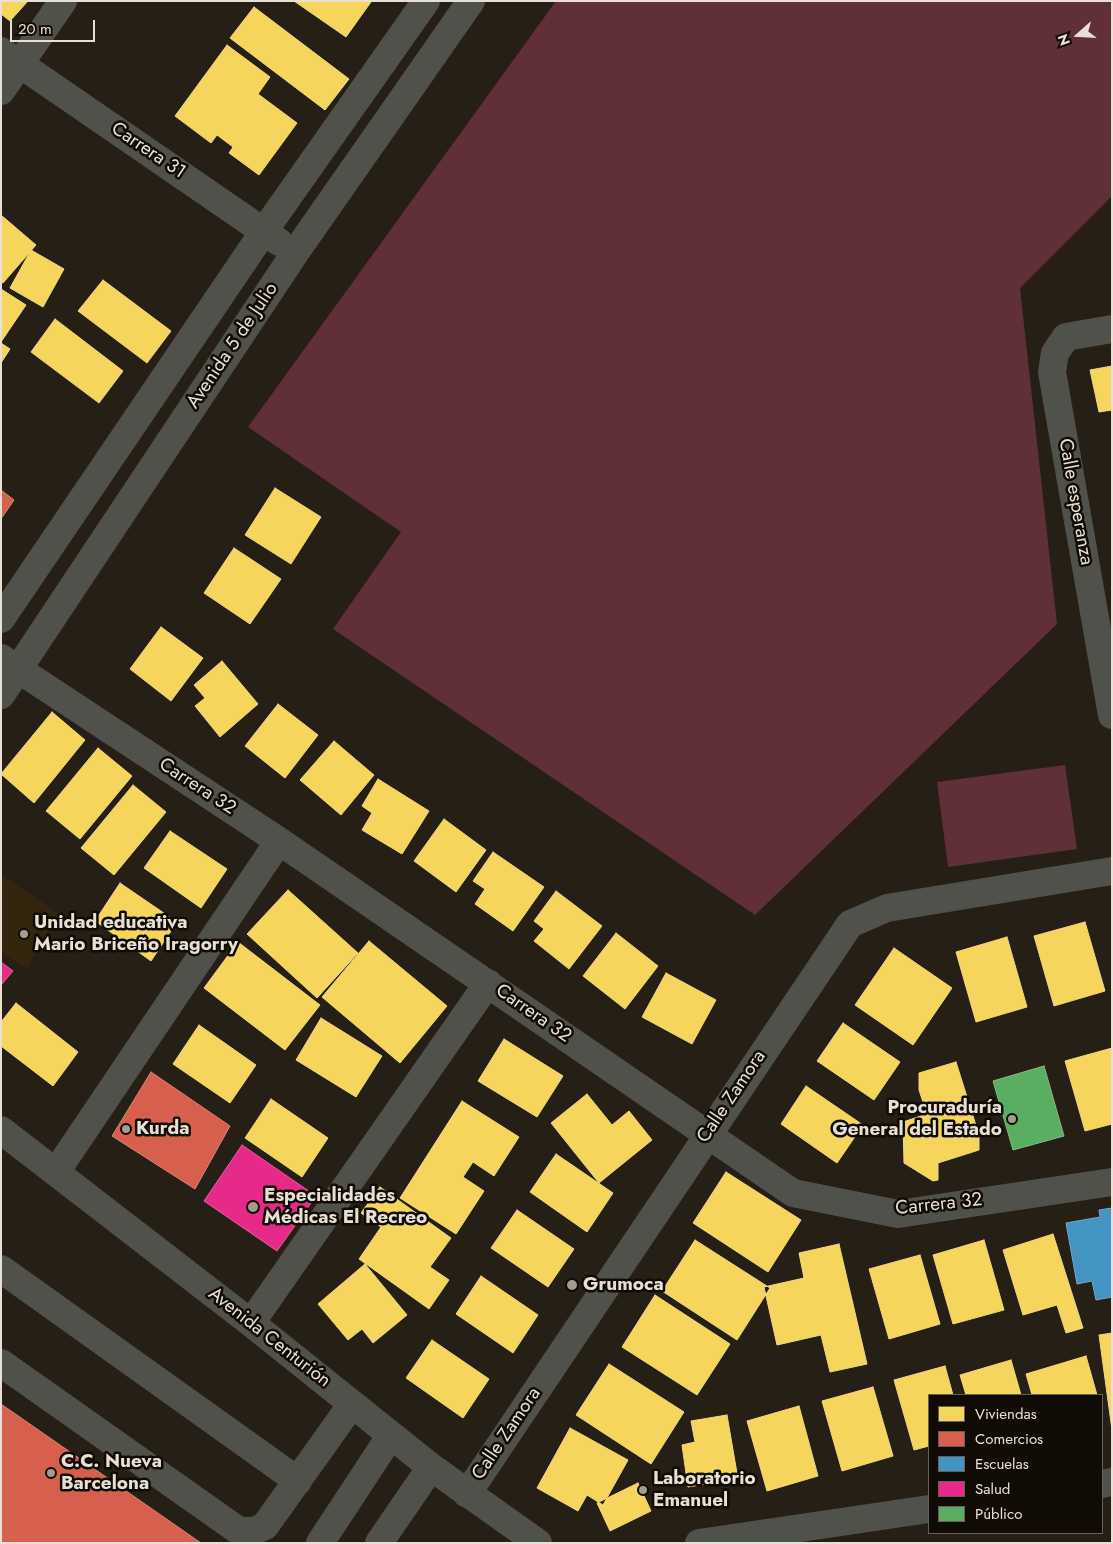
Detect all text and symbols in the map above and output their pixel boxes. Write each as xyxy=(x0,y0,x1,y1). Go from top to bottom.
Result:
scale bar xyxy=(12,10,98,42)
north arrow xyxy=(1053,10,1103,60)
text: 20 m xyxy=(18,18,52,40)
text: N xyxy=(1053,31,1075,48)
street label: Carrera 31 xyxy=(106,118,190,184)
street label: Avenida 5 de Julio xyxy=(182,279,284,413)
street label: Calle esperanza xyxy=(1053,437,1097,567)
street label: Carrera 32 xyxy=(154,754,240,820)
place label: Unidad educativa Mario Briceño Iragorry xyxy=(34,912,238,956)
marker: Unidad educativa Mario Briceño Iragorry xyxy=(18,928,30,940)
street label: Carrera 32 xyxy=(491,980,575,1048)
street label: Calle Zamora xyxy=(693,1046,771,1148)
place label: Procuraduría General del Estado xyxy=(832,1097,1002,1141)
marker: Procuraduría General del Estado xyxy=(1006,1113,1018,1125)
place label: Kurda xyxy=(136,1118,189,1140)
marker: Kurda xyxy=(120,1123,132,1135)
place label: Especialidades Médicas El Recreo xyxy=(264,1185,427,1229)
street label: Carrera 32 xyxy=(894,1189,984,1221)
marker: Especialidades Médicas El Recreo xyxy=(246,1200,260,1214)
place label: Grumoca xyxy=(583,1274,664,1296)
marker: Grumoca xyxy=(565,1278,579,1292)
street label: Avenida Centurión xyxy=(203,1283,335,1393)
street label: Calle Zamora xyxy=(468,1383,546,1485)
legend xyxy=(928,1394,1103,1534)
text: Viviendas xyxy=(975,1403,1037,1425)
text: Comercios xyxy=(975,1428,1043,1450)
place label: C.C. Nueva Barcelona xyxy=(61,1451,162,1495)
text: Escuelas xyxy=(975,1453,1029,1475)
marker: C.C. Nueva Barcelona xyxy=(45,1467,57,1479)
place label: Laboratorio Emanuel xyxy=(653,1468,756,1512)
text: Salud xyxy=(975,1478,1010,1500)
marker: Laboratorio Emanuel xyxy=(637,1484,649,1496)
text: Público xyxy=(975,1503,1022,1525)

